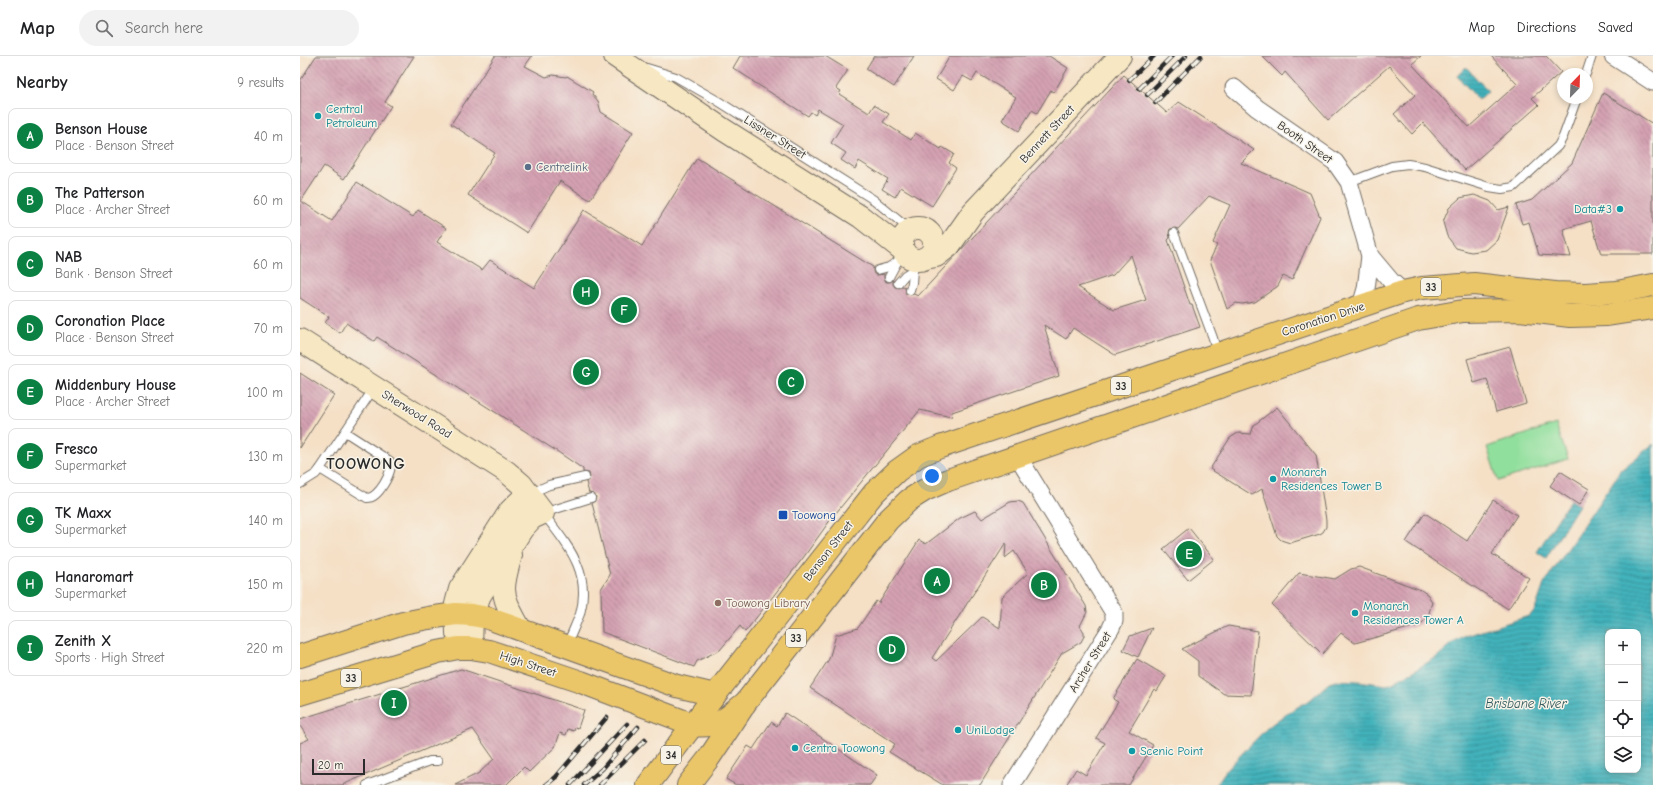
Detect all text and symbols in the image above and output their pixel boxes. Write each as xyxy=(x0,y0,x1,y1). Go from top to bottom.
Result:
search box xyxy=(79,10,359,46)
text: Map xyxy=(20,17,55,39)
icon: search xyxy=(93,17,115,39)
text: Search here xyxy=(125,19,203,37)
text: Map xyxy=(1468,19,1495,36)
text: Directions xyxy=(1517,19,1576,36)
text: Saved xyxy=(1598,19,1633,36)
north arrow xyxy=(1557,68,1593,104)
text: Nearby xyxy=(16,73,67,92)
text: 9 results xyxy=(237,75,284,90)
place label: Central Petroleum xyxy=(326,102,377,130)
street label: Bennett Street xyxy=(1017,102,1078,166)
marker: Central Petroleum xyxy=(313,111,323,121)
street label: Lissner Street xyxy=(742,112,809,162)
street label: Booth Street xyxy=(1275,118,1336,166)
text: Benson House xyxy=(55,120,147,138)
text: A xyxy=(26,129,34,144)
text: 40 m xyxy=(254,129,283,144)
text: Place · Benson Street xyxy=(55,138,174,153)
place label: Centrelink xyxy=(536,160,588,174)
marker: Centrelink xyxy=(523,162,533,172)
text: The Patterson xyxy=(55,184,145,202)
text: B xyxy=(26,193,34,208)
text: 60 m xyxy=(253,193,283,208)
text: Place · Archer Street xyxy=(55,202,170,217)
place label: Data#3 xyxy=(1574,202,1612,216)
marker: Data#3 xyxy=(1615,204,1625,214)
text: NAB xyxy=(55,248,82,266)
text: C xyxy=(26,257,34,272)
text: 60 m xyxy=(253,257,283,272)
text: Bank · Benson Street xyxy=(55,266,172,281)
pin: H xyxy=(573,277,599,307)
road number: 33 xyxy=(1421,278,1441,296)
pin: F xyxy=(611,295,637,325)
street label: Coronation Drive xyxy=(1280,299,1366,339)
text: Coronation Place xyxy=(55,312,165,330)
text: D xyxy=(26,321,34,336)
text: 70 m xyxy=(254,321,283,336)
text: Place · Benson Street xyxy=(55,330,174,345)
pin: G xyxy=(573,357,599,387)
pin: C xyxy=(778,367,804,397)
text: Middenbury House xyxy=(55,376,176,394)
road number: 33 xyxy=(1111,377,1131,395)
text: E xyxy=(26,385,34,400)
text: 100 m xyxy=(247,385,283,400)
street label: Sherwood Road xyxy=(379,387,455,441)
text: Place · Archer Street xyxy=(55,394,170,409)
text: Fresco xyxy=(55,440,98,458)
text: F xyxy=(26,449,34,464)
text: 130 m xyxy=(248,449,283,464)
district label: TOOWONG xyxy=(326,455,406,473)
text: Supermarket xyxy=(55,458,126,473)
place label: Monarch Residences Tower B xyxy=(1281,465,1382,493)
your location xyxy=(922,466,942,486)
marker: Monarch Residences Tower B xyxy=(1268,474,1278,484)
text: TK Maxx xyxy=(55,504,111,522)
place label: Toowong xyxy=(792,508,836,522)
marker: Toowong xyxy=(777,509,789,521)
text: G xyxy=(25,513,35,528)
text: 140 m xyxy=(249,513,283,528)
street label: Benson Street xyxy=(800,518,856,584)
text: Supermarket xyxy=(55,522,126,537)
pin: E xyxy=(1176,539,1202,569)
pin: A xyxy=(924,566,950,596)
text: Hanaromart xyxy=(55,568,133,586)
pin: B xyxy=(1031,570,1057,600)
text: H xyxy=(25,577,35,592)
text: 150 m xyxy=(248,577,283,592)
text: Supermarket xyxy=(55,586,126,601)
place label: Toowong Library xyxy=(726,596,811,610)
marker: Toowong Library xyxy=(713,598,723,608)
place label: Monarch Residences Tower A xyxy=(1363,599,1464,627)
marker: Monarch Residences Tower A xyxy=(1350,608,1360,618)
road number: 33 xyxy=(786,629,806,647)
street label: Archer Street xyxy=(1066,629,1114,695)
map controls xyxy=(1605,629,1641,773)
button: + xyxy=(1605,629,1641,665)
text: Zenith X xyxy=(55,632,112,650)
pin: D xyxy=(879,634,905,664)
text: I xyxy=(27,641,33,656)
text: 220 m xyxy=(246,641,283,656)
street label: High Street xyxy=(498,648,558,680)
text: Sports · High Street xyxy=(55,650,164,665)
button: − xyxy=(1605,665,1641,701)
road number: 33 xyxy=(341,669,361,687)
pin: I xyxy=(381,688,407,718)
water label: Brisbane River xyxy=(1485,696,1567,711)
button: locate xyxy=(1605,701,1641,737)
place label: UniLodge xyxy=(966,723,1015,737)
marker: UniLodge xyxy=(953,725,963,735)
button: layers xyxy=(1605,737,1641,773)
place label: Centra Toowong xyxy=(803,741,885,755)
marker: Centra Toowong xyxy=(790,743,800,753)
place label: Scenic Point xyxy=(1140,744,1203,758)
road number: 34 xyxy=(661,746,681,764)
marker: Scenic Point xyxy=(1127,746,1137,756)
scale bar xyxy=(312,757,365,776)
text: 20 m xyxy=(318,759,343,772)

